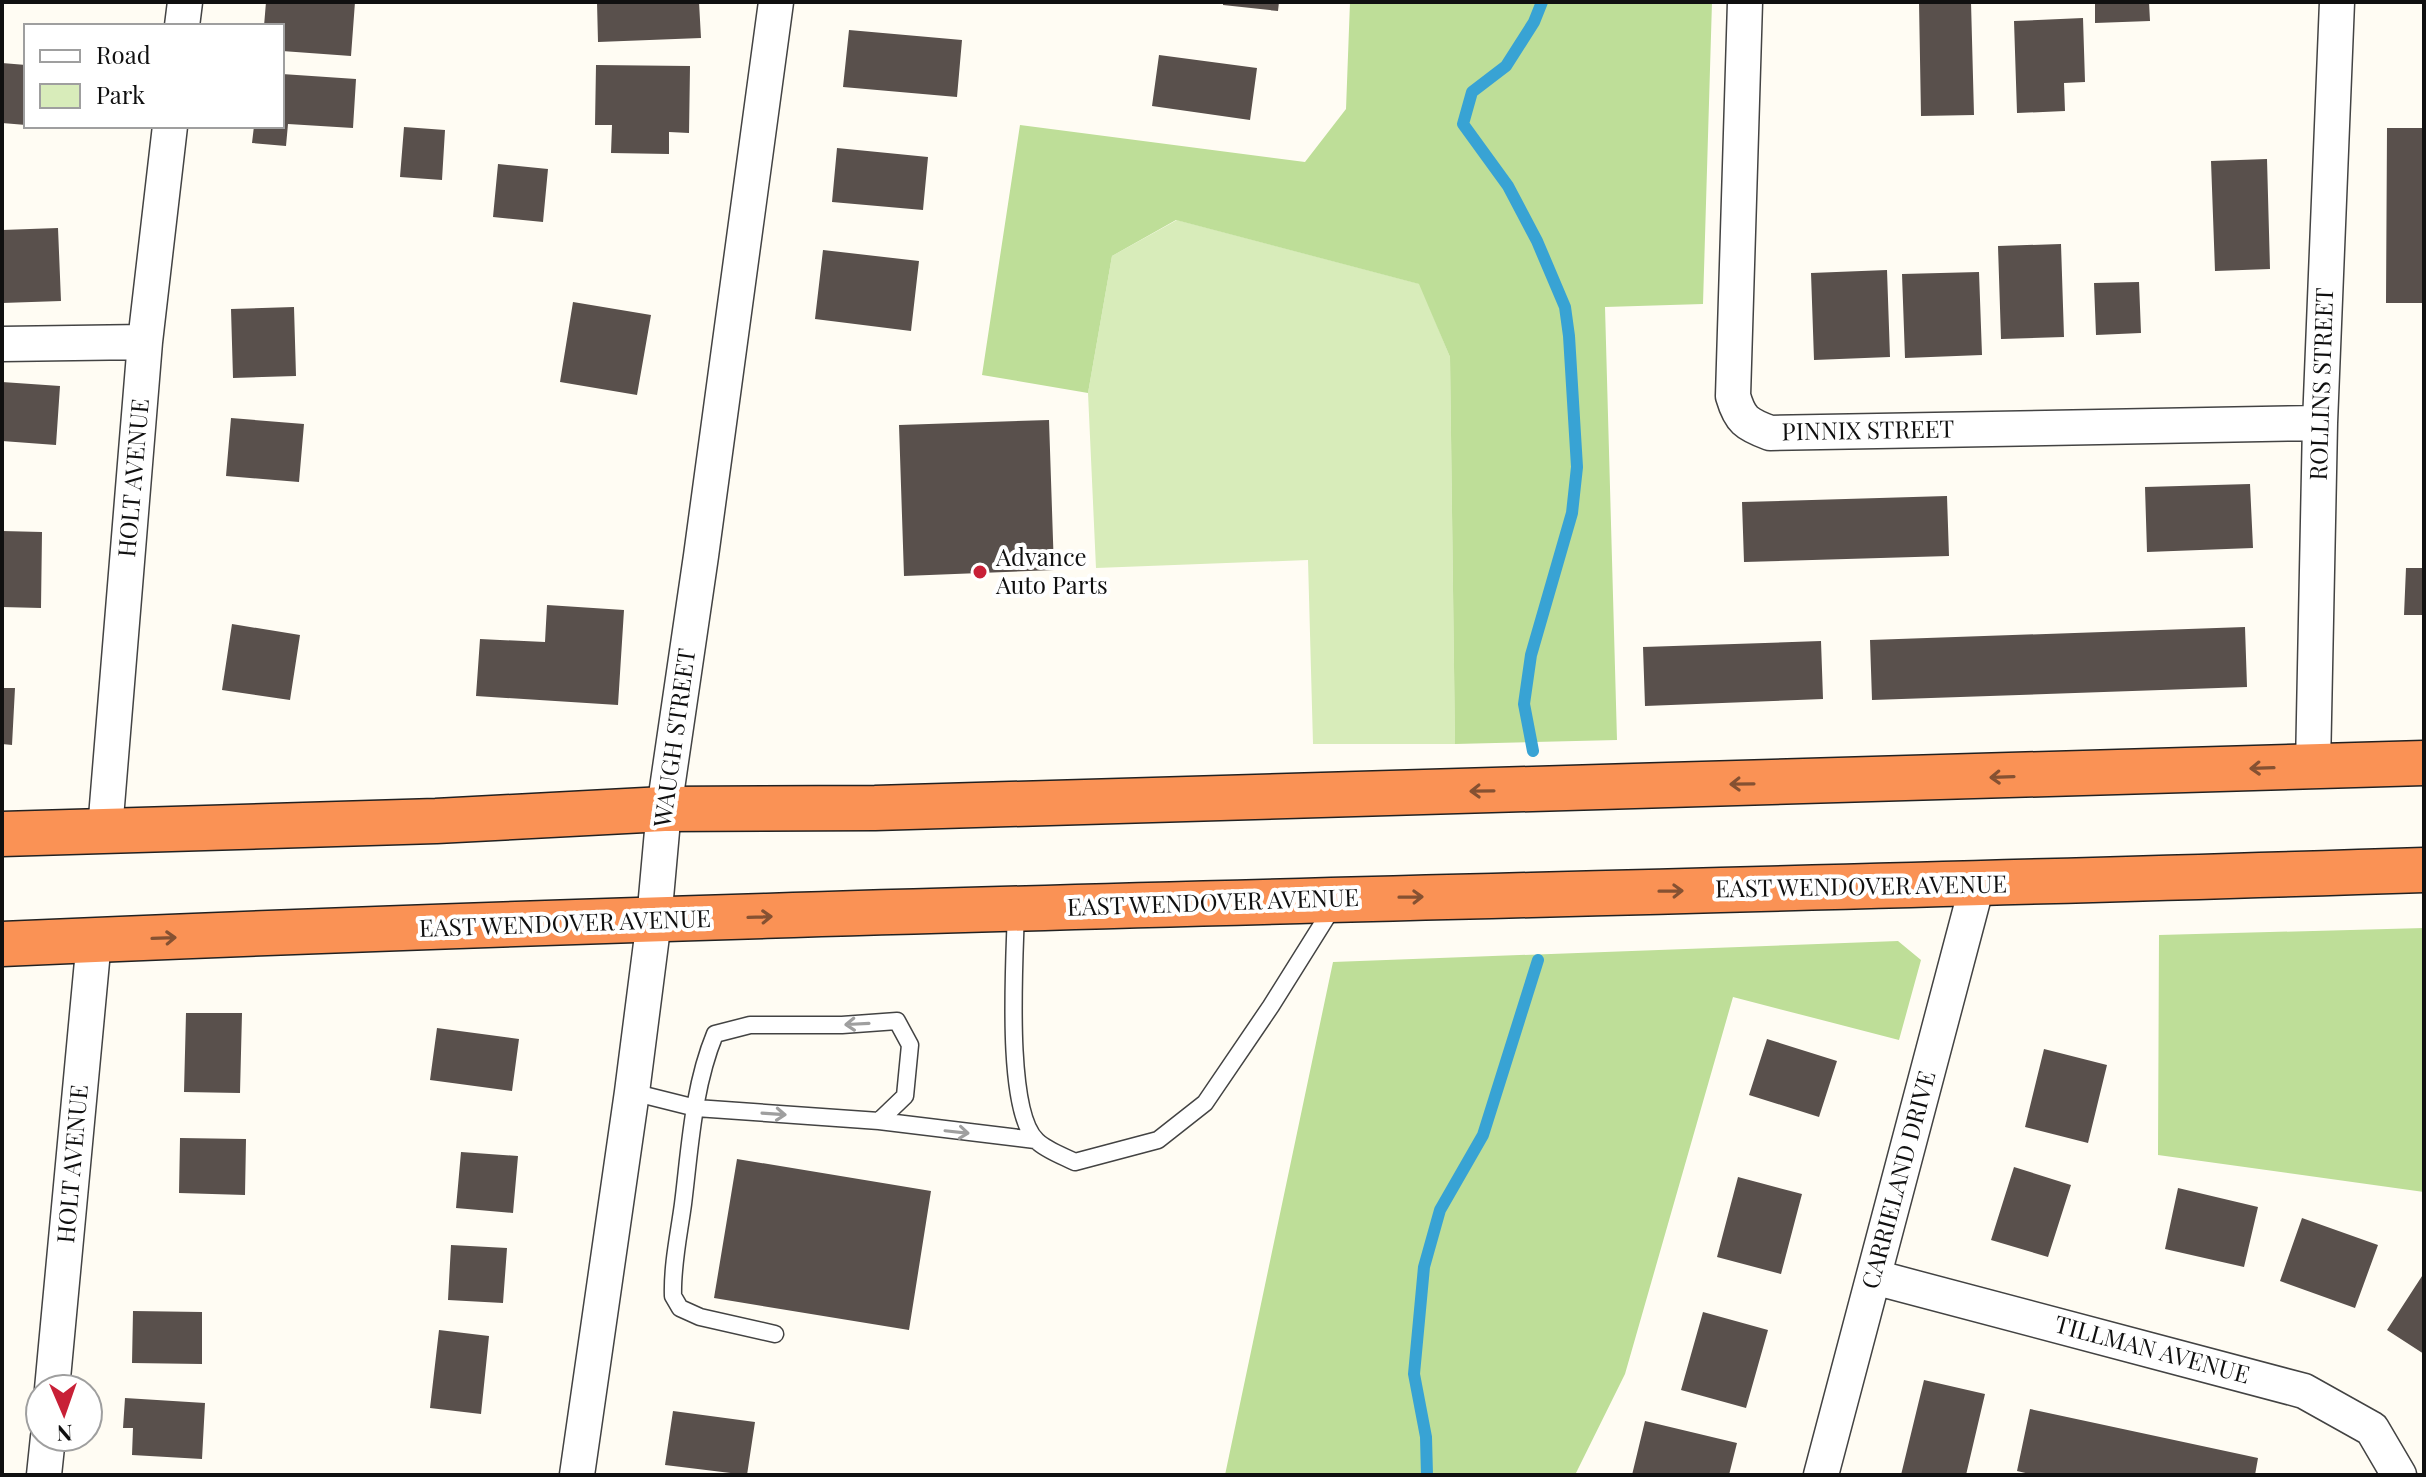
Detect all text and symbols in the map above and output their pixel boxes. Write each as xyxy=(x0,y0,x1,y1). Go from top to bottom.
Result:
legend xyxy=(24,24,284,128)
text: Road xyxy=(96,38,151,70)
text: Park xyxy=(96,78,146,110)
street label: ROLLINS STREET xyxy=(2301,287,2339,481)
street label: HOLT AVENUE xyxy=(109,397,155,558)
street label: PINNIX STREET xyxy=(1781,411,1955,447)
place label: Advance Auto Parts xyxy=(995,540,1108,600)
marker: Advance Auto Parts xyxy=(971,563,989,581)
street label: WAUGH STREET xyxy=(644,646,701,830)
one-way arrow xyxy=(2249,761,2276,776)
one-way arrow xyxy=(1989,769,2016,784)
one-way arrow xyxy=(1729,777,1756,792)
one-way arrow xyxy=(1469,783,1496,799)
street label: EAST WENDOVER AVENUE xyxy=(1715,866,2007,904)
street label: EAST WENDOVER AVENUE xyxy=(1066,880,1359,922)
one-way arrow xyxy=(1657,883,1684,899)
one-way arrow xyxy=(1397,889,1424,905)
street label: EAST WENDOVER AVENUE xyxy=(418,901,711,943)
one-way arrow xyxy=(746,910,773,925)
one-way arrow xyxy=(150,930,177,945)
one-way arrow xyxy=(844,1016,871,1031)
street label: CARRIELAND DRIVE xyxy=(1853,1067,1942,1292)
street label: HOLT AVENUE xyxy=(48,1083,94,1244)
one-way arrow xyxy=(760,1107,787,1122)
one-way arrow xyxy=(944,1125,969,1140)
street label: TILLMAN AVENUE xyxy=(2052,1307,2253,1389)
north arrow xyxy=(24,1373,104,1453)
text: N xyxy=(56,1419,73,1449)

